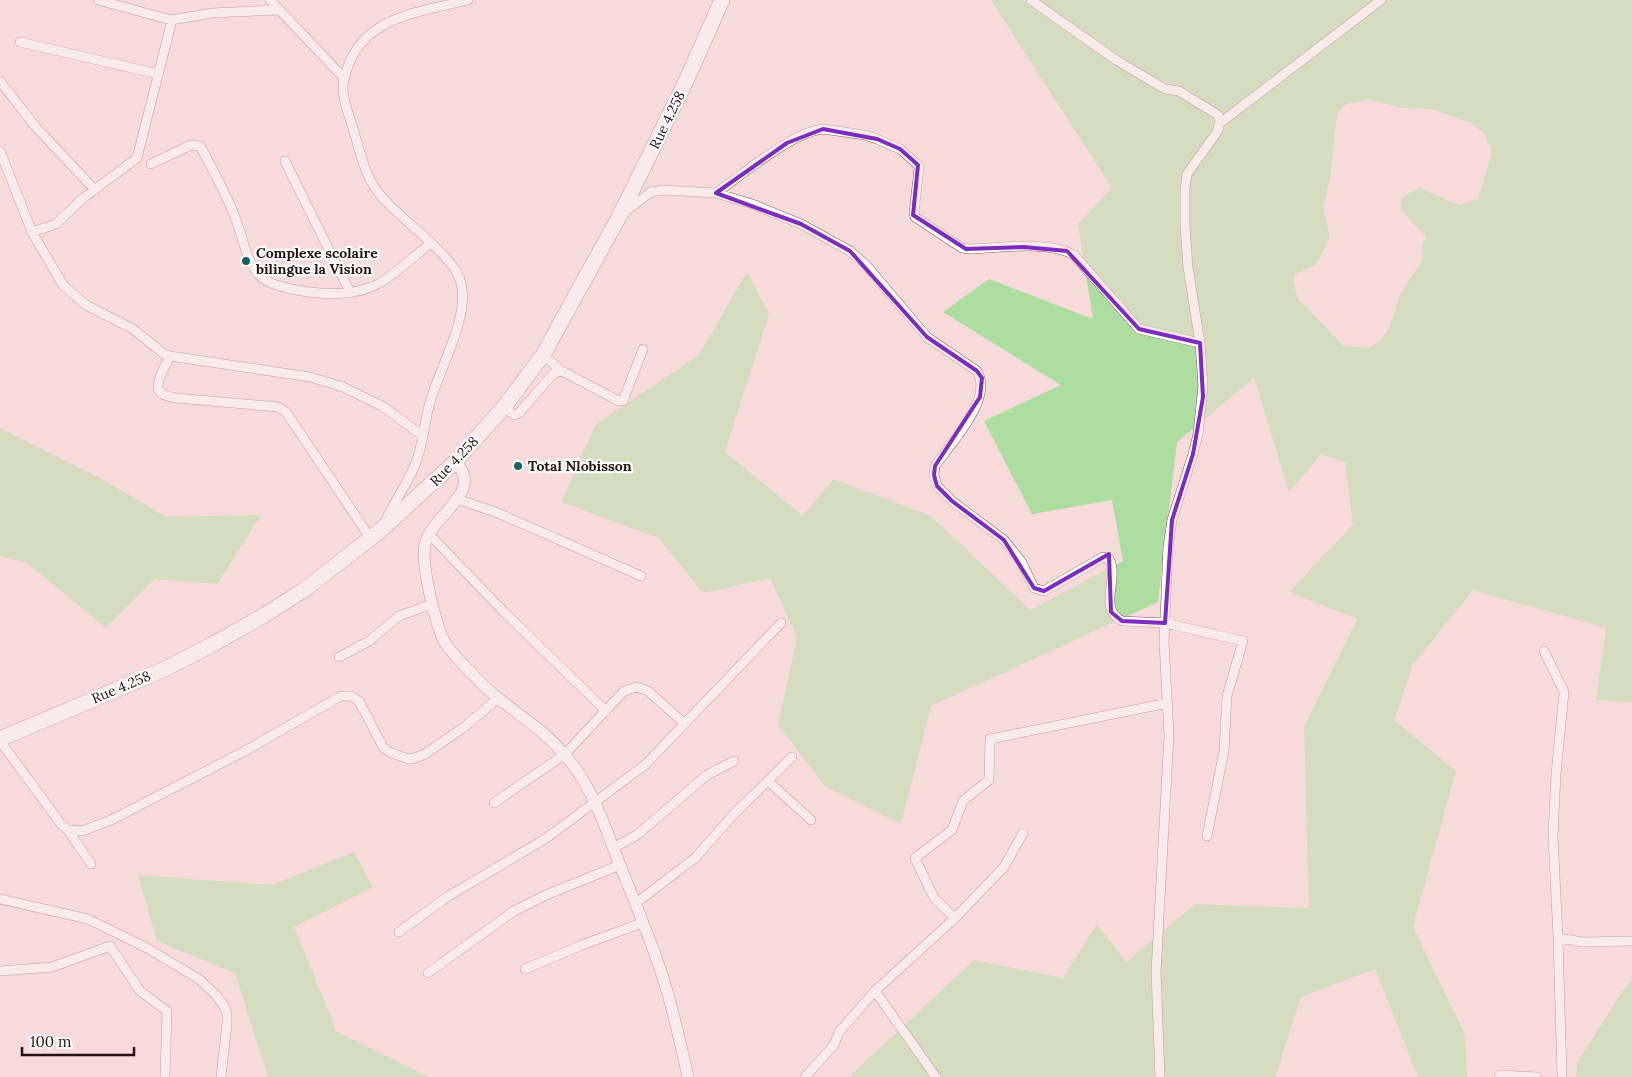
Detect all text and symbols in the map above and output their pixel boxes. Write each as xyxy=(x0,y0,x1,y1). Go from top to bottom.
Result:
street label: Rue 4.258 xyxy=(645,88,689,152)
place label: Complexe scolaire bilingue la Vision xyxy=(255,244,378,278)
marker: Complexe scolaire bilingue la Vision xyxy=(240,255,252,267)
street label: Rue 4.258 xyxy=(426,432,482,490)
place label: Total Nlobisson xyxy=(528,457,632,475)
marker: Total Nlobisson xyxy=(512,460,524,472)
street label: Rue 4.258 xyxy=(89,666,153,707)
scale bar xyxy=(22,1024,135,1056)
text: 100 m xyxy=(30,1032,71,1051)

